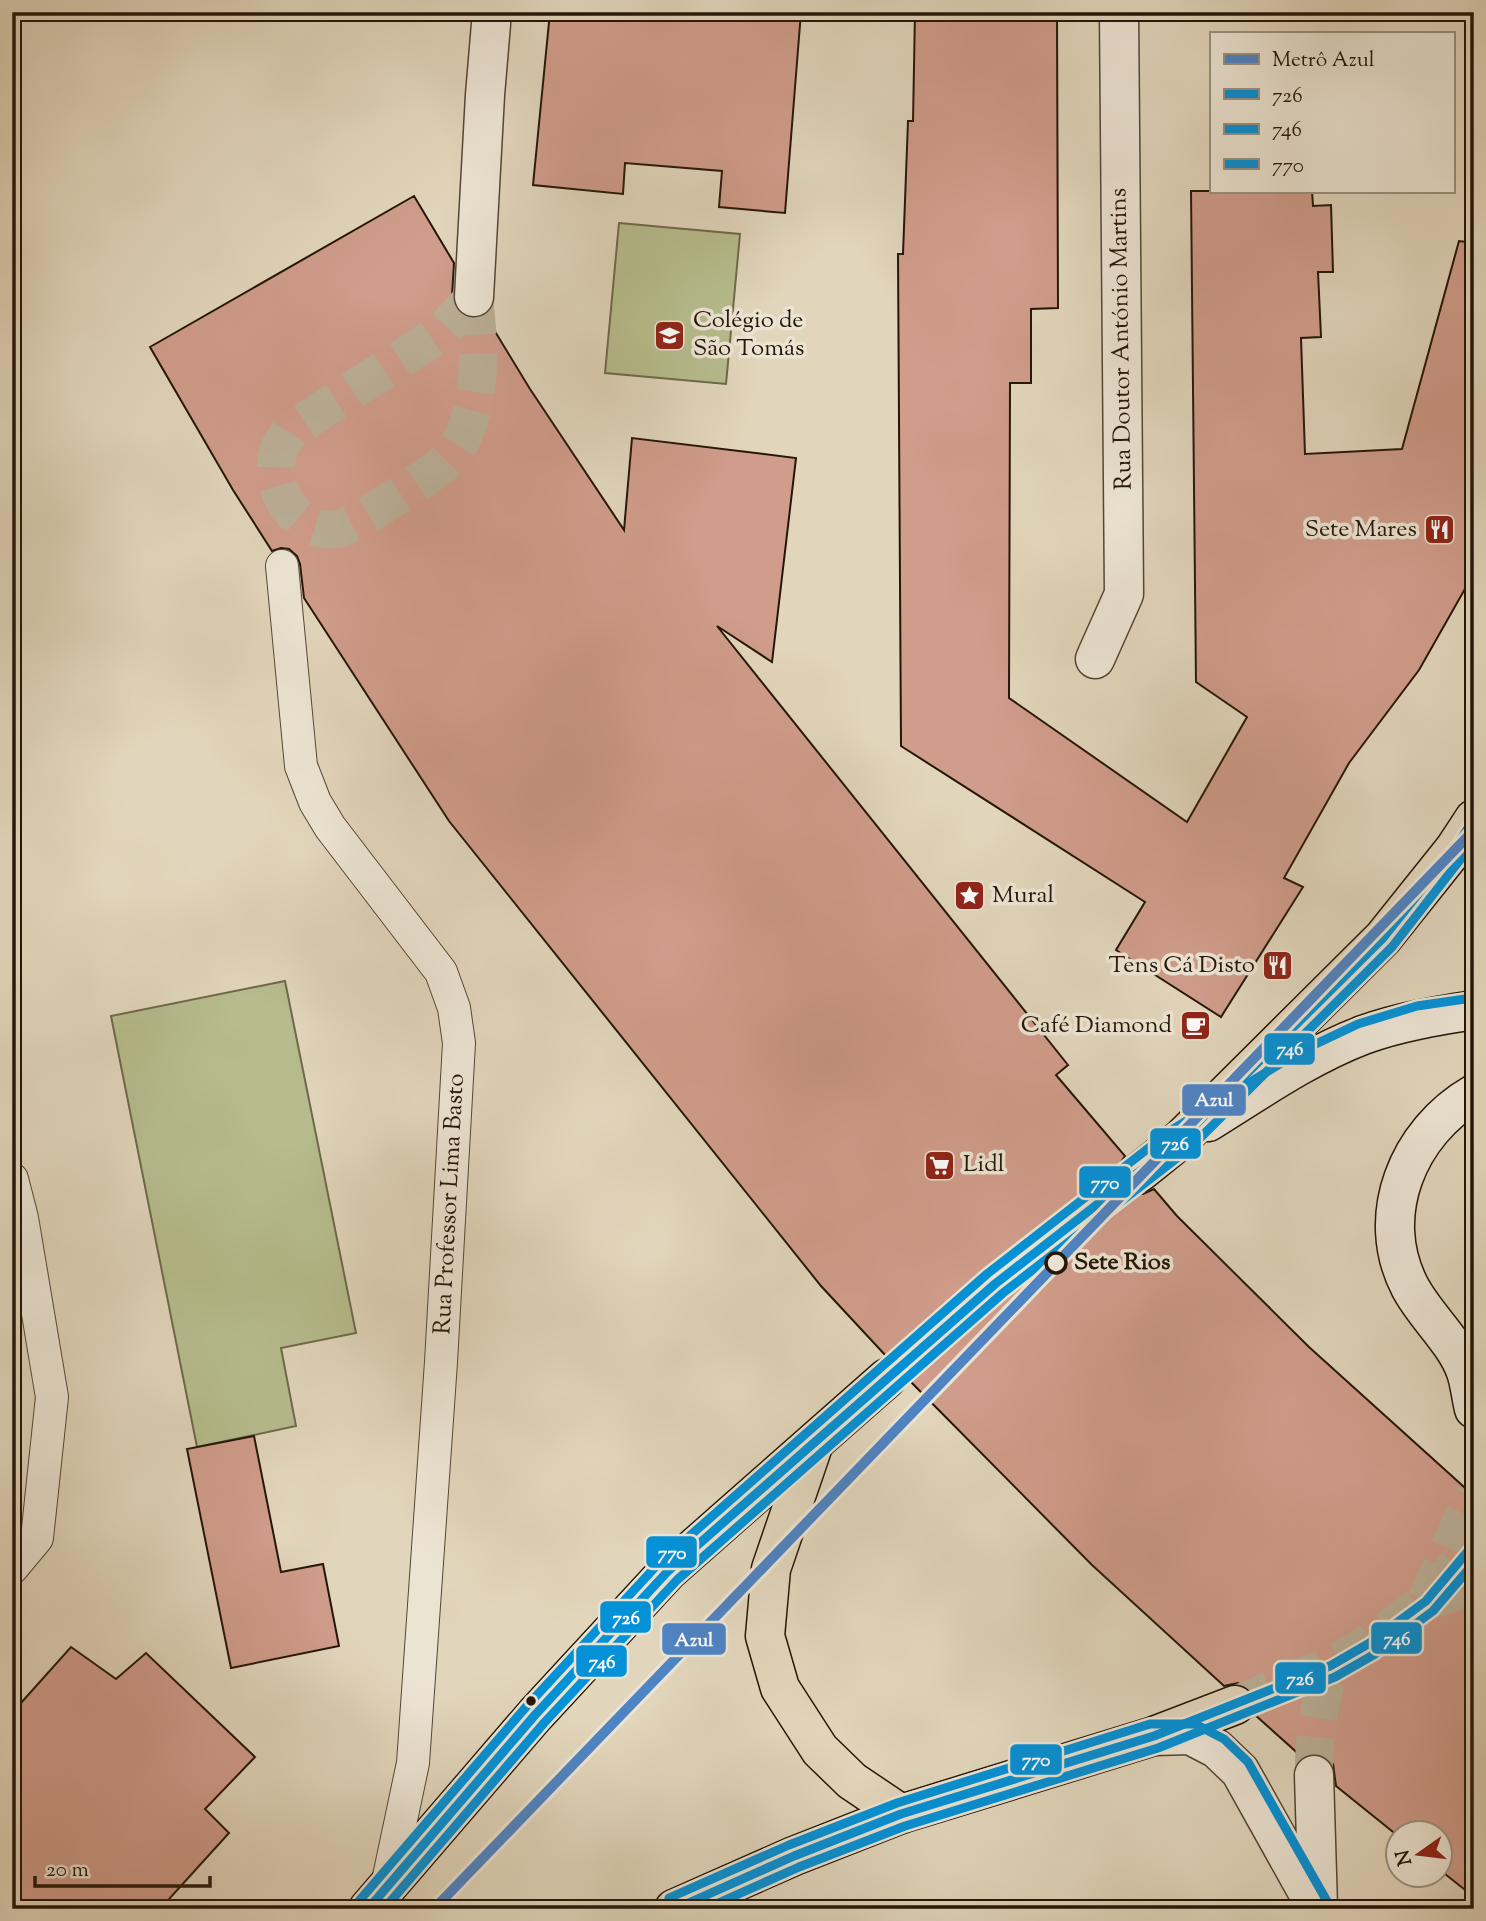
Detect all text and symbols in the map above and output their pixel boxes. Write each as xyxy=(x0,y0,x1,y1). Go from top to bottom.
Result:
legend xyxy=(1210,32,1454,192)
text: Metrô Azul xyxy=(1272,46,1375,76)
text: 726 xyxy=(1272,82,1303,112)
text: 746 xyxy=(1272,116,1302,146)
text: 770 xyxy=(1272,152,1304,182)
street label: Rua Doutor António Martins xyxy=(1102,188,1142,490)
place label: Colégio de São Tomás xyxy=(693,304,805,366)
school or university icon: Colégio de São Tomás xyxy=(653,318,687,352)
place label: Sete Mares xyxy=(1305,513,1417,547)
restaurant icon: Sete Mares xyxy=(1423,513,1457,547)
place icon: Mural xyxy=(952,879,986,913)
place label: Mural xyxy=(992,879,1055,913)
place label: Tens Cá Disto xyxy=(1109,949,1255,983)
restaurant icon: Tens Cá Disto xyxy=(1261,949,1295,983)
place label: Café Diamond xyxy=(1021,1009,1172,1043)
cafe icon: Café Diamond xyxy=(1178,1009,1212,1043)
line badge: 746 xyxy=(1263,1032,1316,1066)
text: 746 xyxy=(1276,1037,1304,1064)
street label: Rua Professor Lima Basto xyxy=(426,1073,474,1335)
line badge: Azul xyxy=(1181,1083,1247,1117)
text: Azul xyxy=(1195,1088,1234,1115)
line badge: 726 xyxy=(1149,1127,1202,1160)
text: 726 xyxy=(1161,1132,1189,1159)
supermarket icon: Lidl xyxy=(923,1148,957,1182)
place label: Lidl xyxy=(963,1148,1005,1182)
line badge: 770 xyxy=(1078,1165,1132,1199)
text: 770 xyxy=(1091,1171,1119,1198)
place label: Sete Rios xyxy=(1074,1246,1170,1280)
marker: Sete Rios xyxy=(1045,1252,1067,1274)
line badge: 770 xyxy=(645,1535,698,1569)
text: 770 xyxy=(658,1541,686,1568)
line badge: 726 xyxy=(599,1600,652,1634)
text: 726 xyxy=(612,1606,640,1633)
line badge: 746 xyxy=(1370,1621,1423,1655)
line badge: Azul xyxy=(661,1622,727,1656)
text: 746 xyxy=(1383,1627,1411,1654)
text: Azul xyxy=(675,1628,714,1655)
line badge: 746 xyxy=(575,1644,628,1678)
text: 746 xyxy=(588,1650,616,1677)
line badge: 726 xyxy=(1274,1661,1327,1695)
text: 726 xyxy=(1286,1667,1314,1694)
unlabelled marker xyxy=(524,1694,538,1708)
line badge: 770 xyxy=(1009,1743,1063,1776)
text: 770 xyxy=(1022,1748,1050,1775)
north arrow xyxy=(1384,1820,1454,1890)
scale bar xyxy=(35,1844,210,1888)
text: N xyxy=(1390,1847,1420,1868)
text: 20 m xyxy=(46,1856,89,1886)

